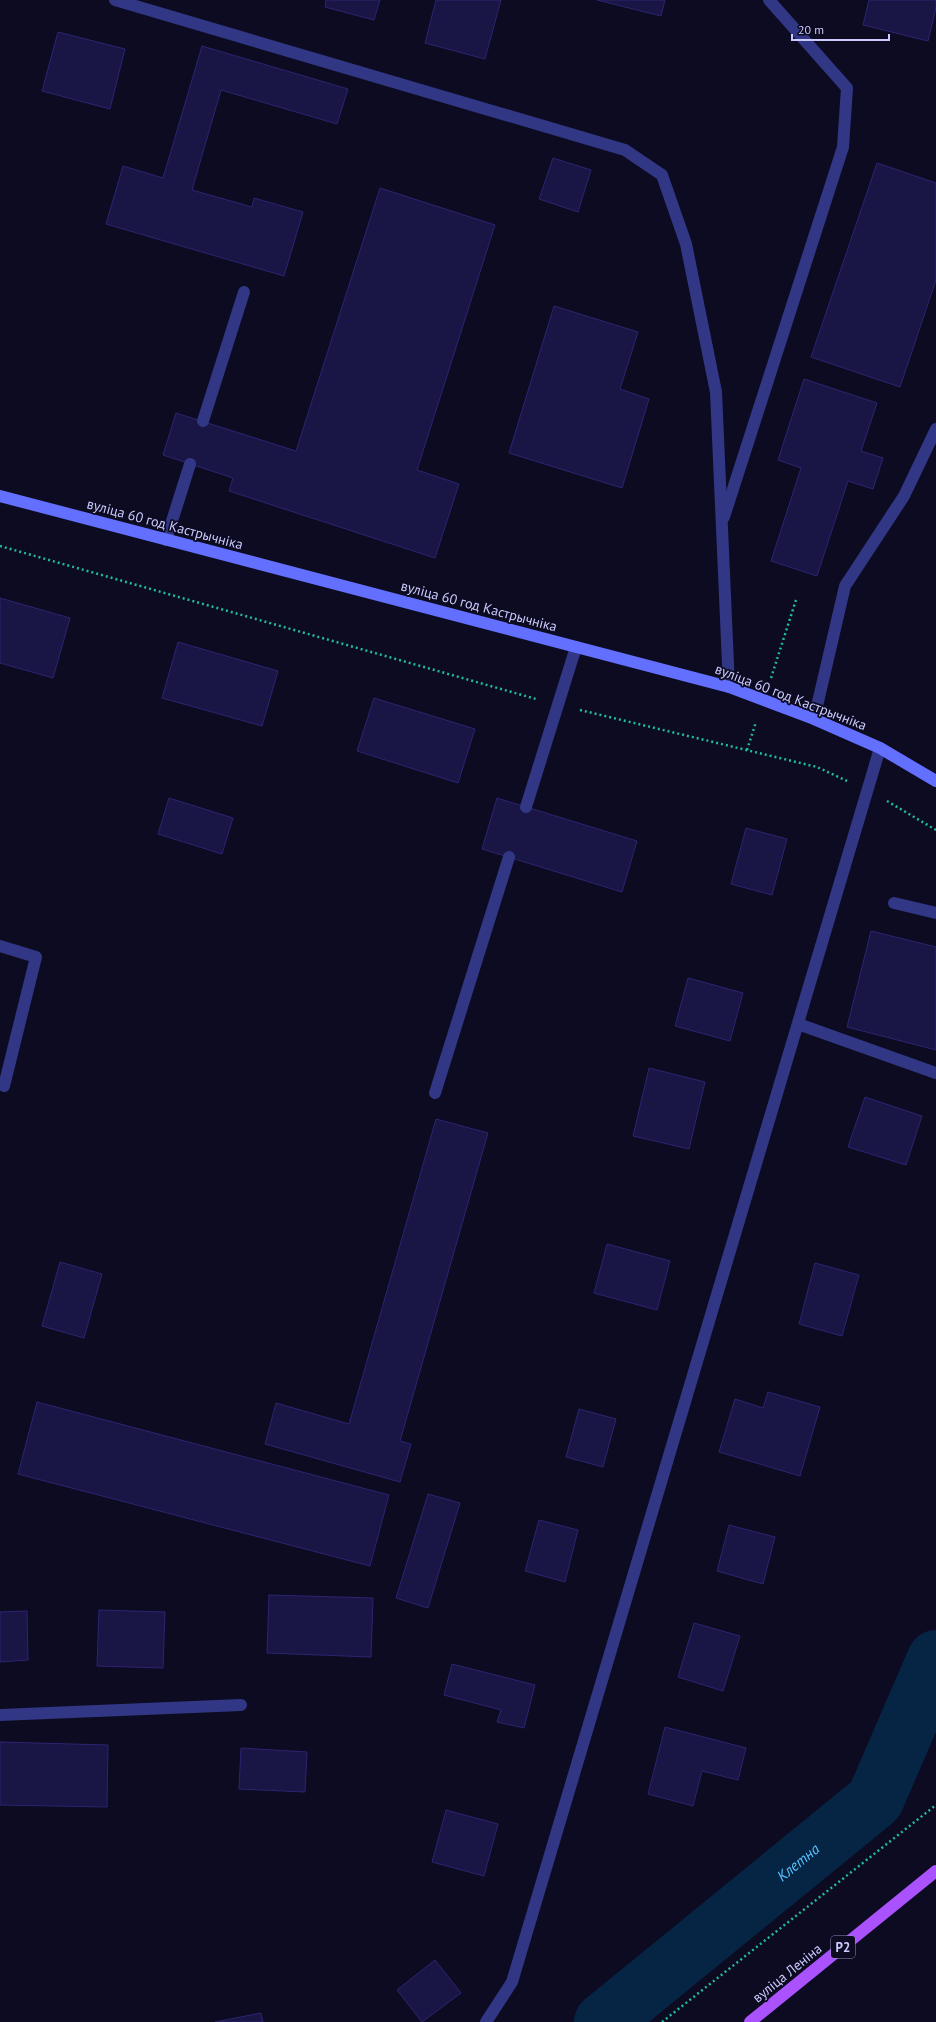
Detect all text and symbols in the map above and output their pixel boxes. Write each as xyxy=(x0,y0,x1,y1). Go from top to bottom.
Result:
scale bar xyxy=(792,16,889,42)
text: 20 m xyxy=(798,22,824,37)
street label: вуліца 60 год Кастрычніка xyxy=(85,494,245,554)
street label: вуліца 60 год Кастрычніка xyxy=(399,576,559,636)
street label: вуліца 60 год Кастрычніка xyxy=(713,660,869,734)
water label: Клетна xyxy=(773,1839,824,1885)
road number: Р2 xyxy=(831,1936,855,1958)
street label: вуліца Леніна xyxy=(749,1940,825,2006)

